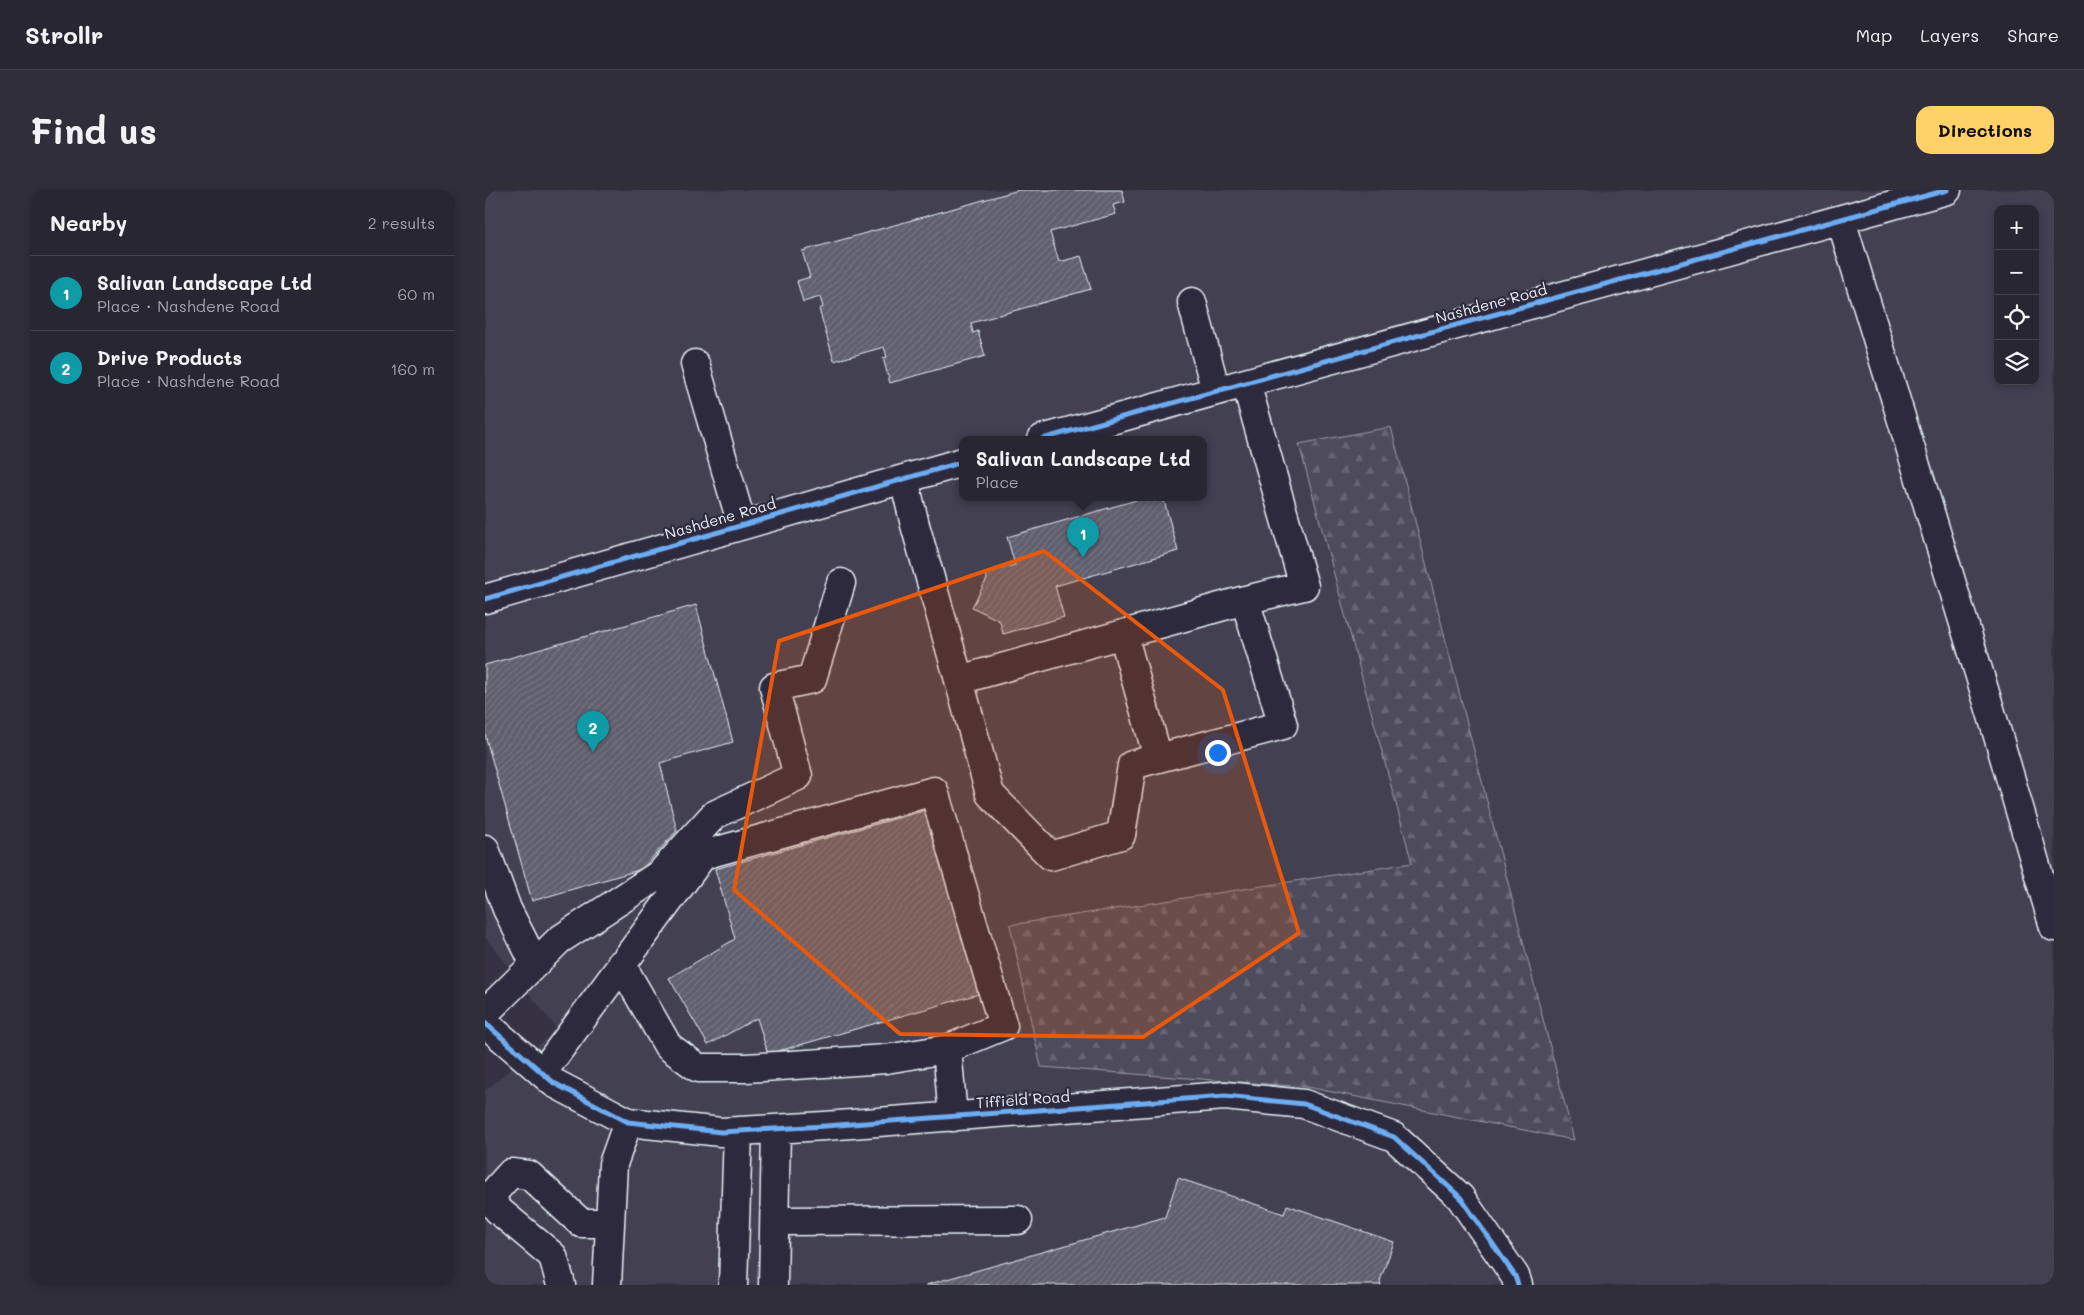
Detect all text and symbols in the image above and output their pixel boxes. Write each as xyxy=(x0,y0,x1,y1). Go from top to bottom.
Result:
text: Strollr xyxy=(25,19,103,50)
text: Map xyxy=(1856,23,1892,47)
text: Layers xyxy=(1920,23,1979,47)
text: Share xyxy=(2007,23,2059,47)
button: Directions xyxy=(1916,106,2054,154)
text: Find us xyxy=(30,107,157,153)
map controls xyxy=(1994,205,2039,385)
button: + xyxy=(1994,205,2039,250)
text: Nearby xyxy=(50,209,127,236)
text: 2 results xyxy=(368,212,435,233)
button: − xyxy=(1994,250,2039,295)
text: Salivan Landscape Ltd xyxy=(97,270,312,295)
street label: Nashdene Road xyxy=(1433,278,1549,328)
text: 1 xyxy=(62,283,70,304)
text: 60 m xyxy=(398,283,435,304)
text: Place · Nashdene Road xyxy=(97,295,280,316)
button: locate xyxy=(1994,295,2039,340)
button: layers xyxy=(1994,340,2039,385)
text: Drive Products xyxy=(97,345,242,370)
text: 2 xyxy=(62,358,70,379)
text: 160 m xyxy=(390,358,435,379)
text: Place · Nashdene Road xyxy=(97,370,280,391)
popup xyxy=(959,436,1207,501)
text: Salivan Landscape Ltd xyxy=(976,446,1190,471)
text: Place xyxy=(976,471,1019,492)
street label: Nashdene Road xyxy=(662,493,778,543)
pin: 1 xyxy=(1067,517,1099,558)
pin: 2 xyxy=(577,711,609,752)
your location xyxy=(1205,740,1231,766)
street label: Tiffield Road xyxy=(975,1086,1071,1112)

